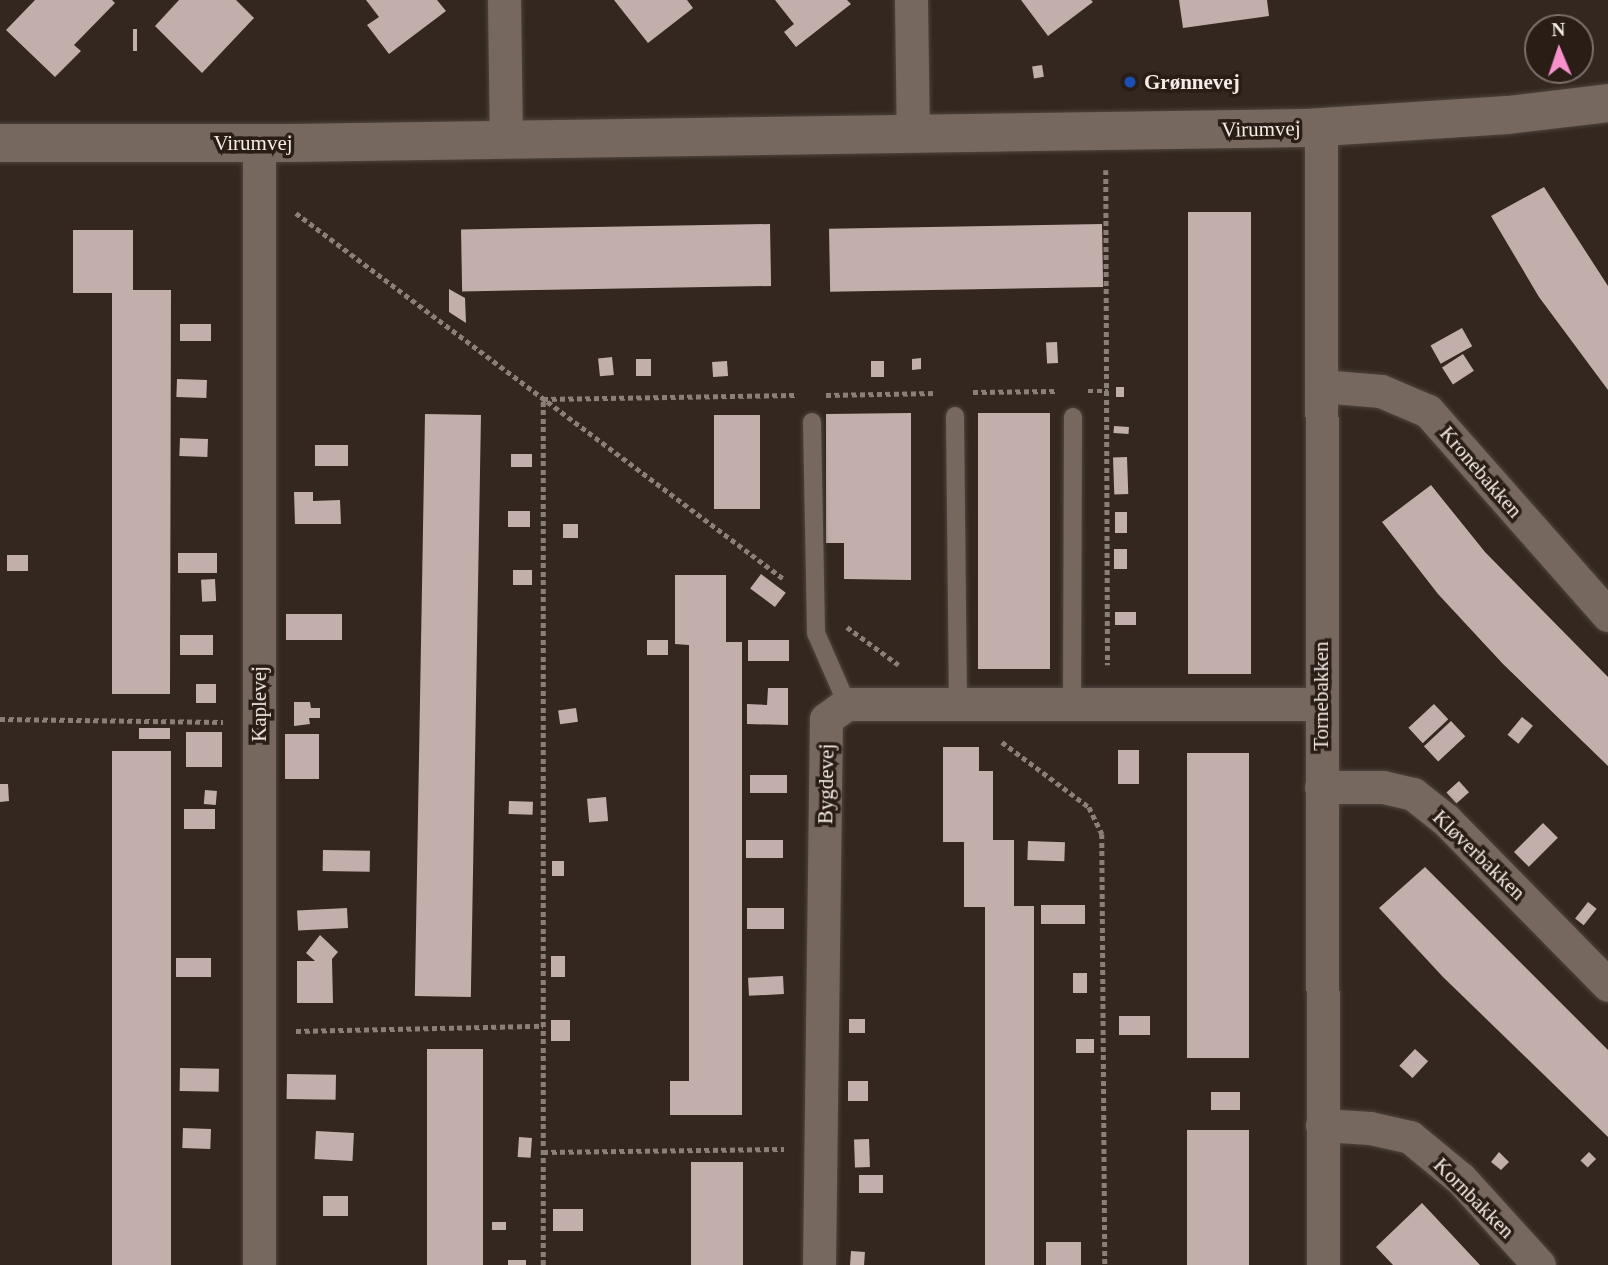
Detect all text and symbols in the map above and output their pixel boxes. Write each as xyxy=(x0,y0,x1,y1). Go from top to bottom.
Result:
north arrow xyxy=(1524,14,1594,84)
text: N xyxy=(1551,19,1566,40)
place label: Grønnevej xyxy=(1144,69,1240,95)
marker: Grønnevej xyxy=(1122,74,1138,90)
street label: Virumvej xyxy=(1221,116,1301,142)
street label: Virumvej xyxy=(213,130,293,156)
street label: Kronebakken xyxy=(1434,421,1528,523)
street label: Tornebakken xyxy=(1308,641,1334,751)
street label: Kaplevej xyxy=(246,666,272,742)
street label: Bygdevej xyxy=(813,744,839,824)
street label: Kløverbakken xyxy=(1427,805,1531,905)
street label: Kornbakken xyxy=(1428,1152,1520,1244)

